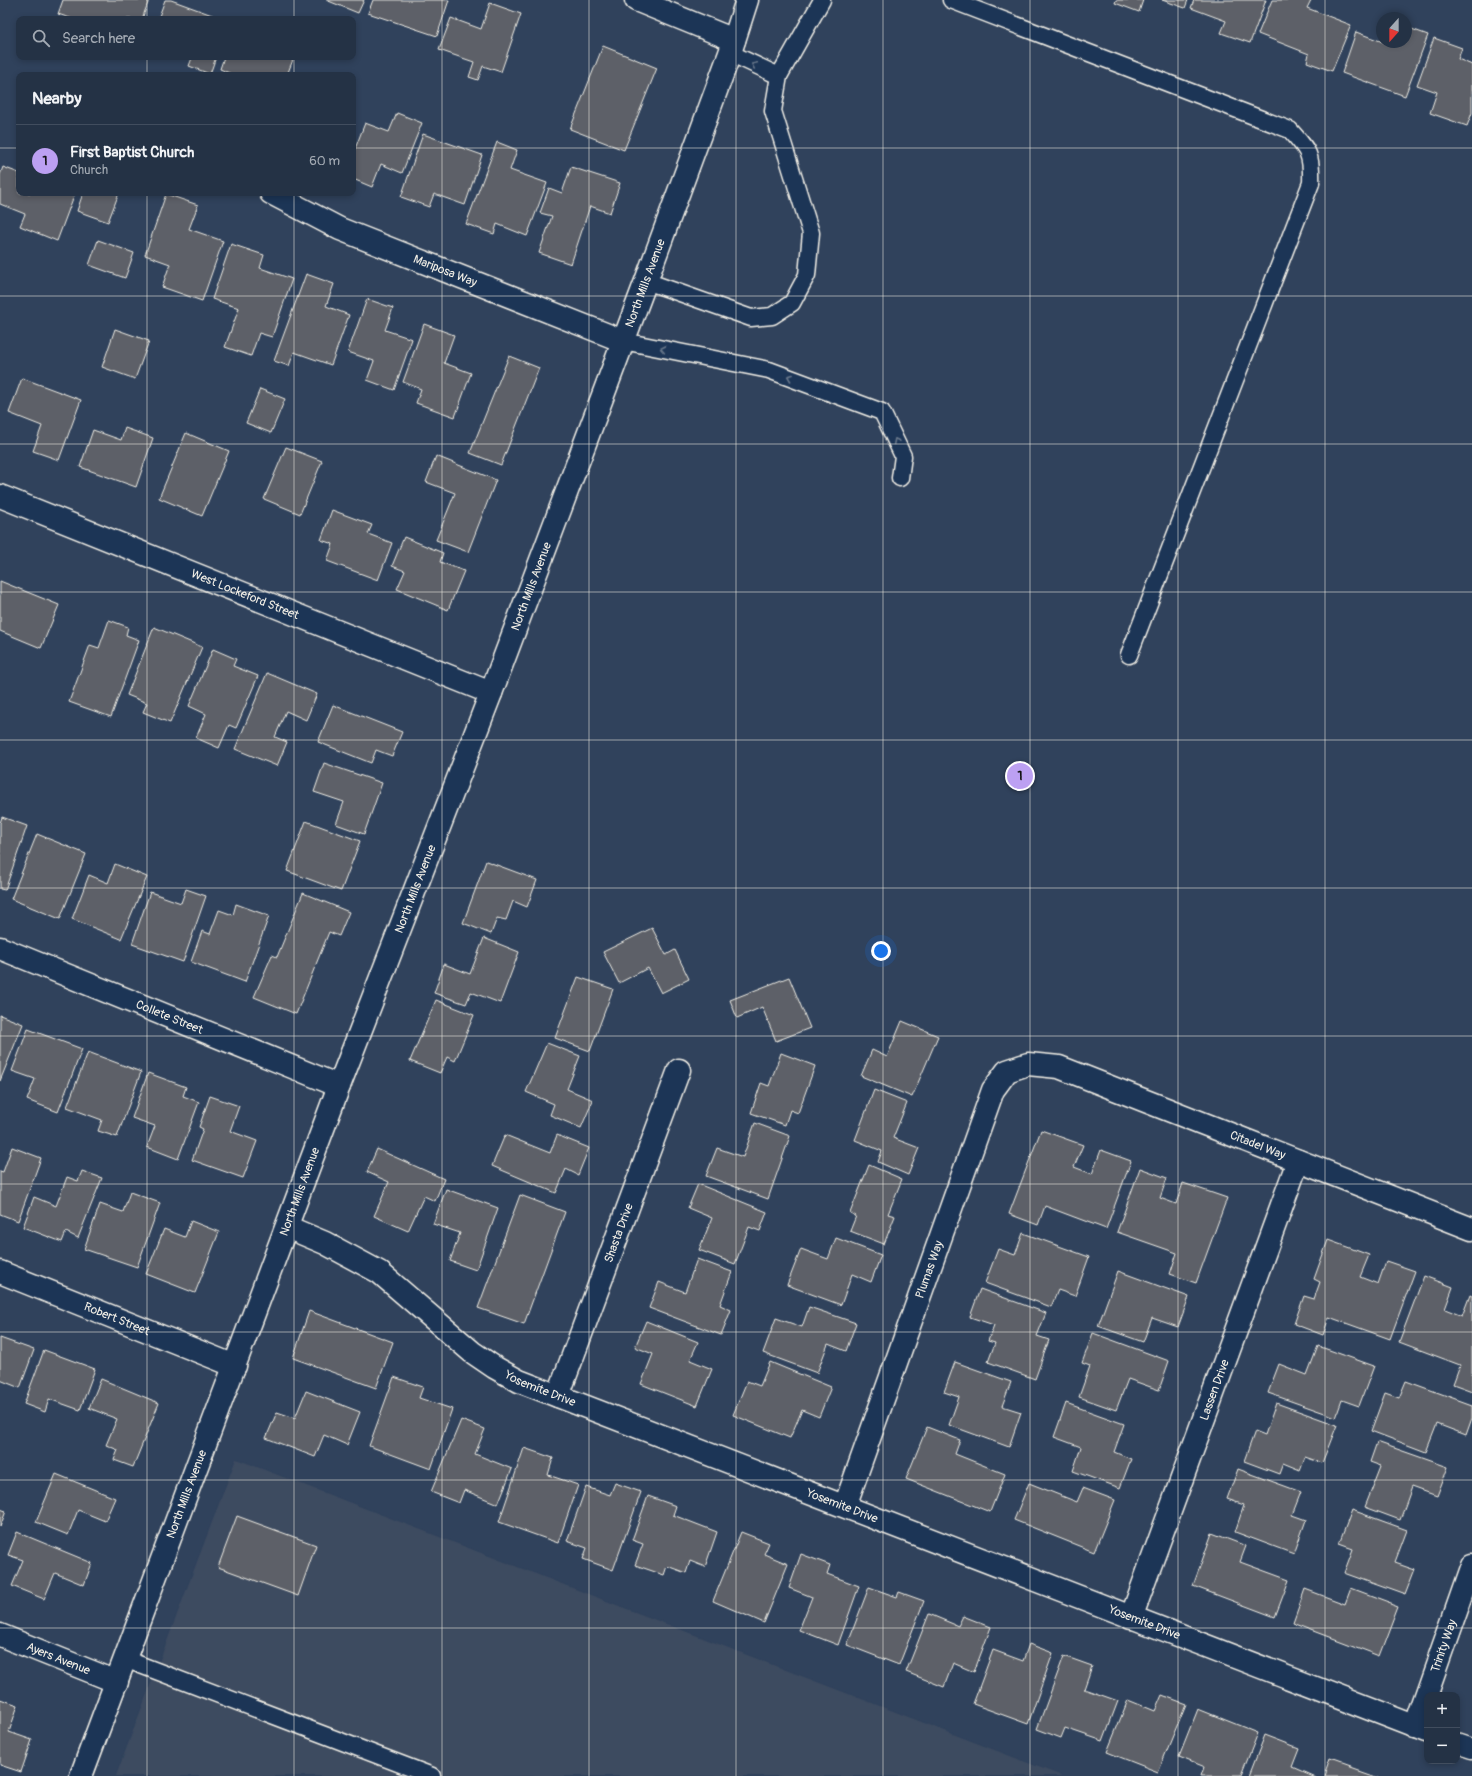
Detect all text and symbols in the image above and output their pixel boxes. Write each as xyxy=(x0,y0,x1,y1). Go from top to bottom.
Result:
north arrow xyxy=(1376,12,1412,48)
search box xyxy=(16,16,356,60)
icon: search xyxy=(30,27,52,49)
text: Search here xyxy=(62,29,135,48)
one-way arrow xyxy=(751,62,759,70)
text: Nearby xyxy=(32,88,81,109)
text: First Baptist Church xyxy=(70,143,194,162)
text: 1 xyxy=(42,153,48,169)
text: 60 m xyxy=(309,153,340,169)
text: Church xyxy=(70,162,108,178)
street label: North Mills Avenue xyxy=(622,237,669,330)
street label: Mariposa Way xyxy=(411,252,479,290)
one-way arrow xyxy=(660,345,666,353)
one-way arrow xyxy=(786,374,793,382)
one-way arrow xyxy=(893,438,901,445)
street label: North Mills Avenue xyxy=(508,540,555,633)
street label: West Lockeford Street xyxy=(189,566,301,623)
pin: 1 xyxy=(1007,761,1033,791)
street label: North Mills Avenue xyxy=(392,843,440,935)
your location xyxy=(871,941,891,961)
street label: Collete Street xyxy=(133,997,205,1038)
street label: Citadel Way xyxy=(1228,1128,1288,1163)
street label: North Mills Avenue xyxy=(277,1145,323,1238)
street label: Shasta Drive xyxy=(601,1201,637,1265)
street label: Plumas Way xyxy=(912,1239,947,1301)
street label: Robert Street xyxy=(82,1299,152,1339)
street label: Lassen Drive xyxy=(1197,1357,1233,1423)
street label: Yosemite Drive xyxy=(501,1367,578,1410)
street label: North Mills Avenue xyxy=(164,1448,210,1541)
street label: Yosemite Drive xyxy=(803,1485,880,1527)
street label: Yosemite Drive xyxy=(1106,1602,1182,1643)
street label: Trinity Way xyxy=(1428,1618,1460,1675)
street label: Ayers Avenue xyxy=(24,1639,92,1679)
map controls xyxy=(1424,1692,1460,1764)
button: + xyxy=(1424,1692,1460,1728)
button: − xyxy=(1424,1728,1460,1764)

